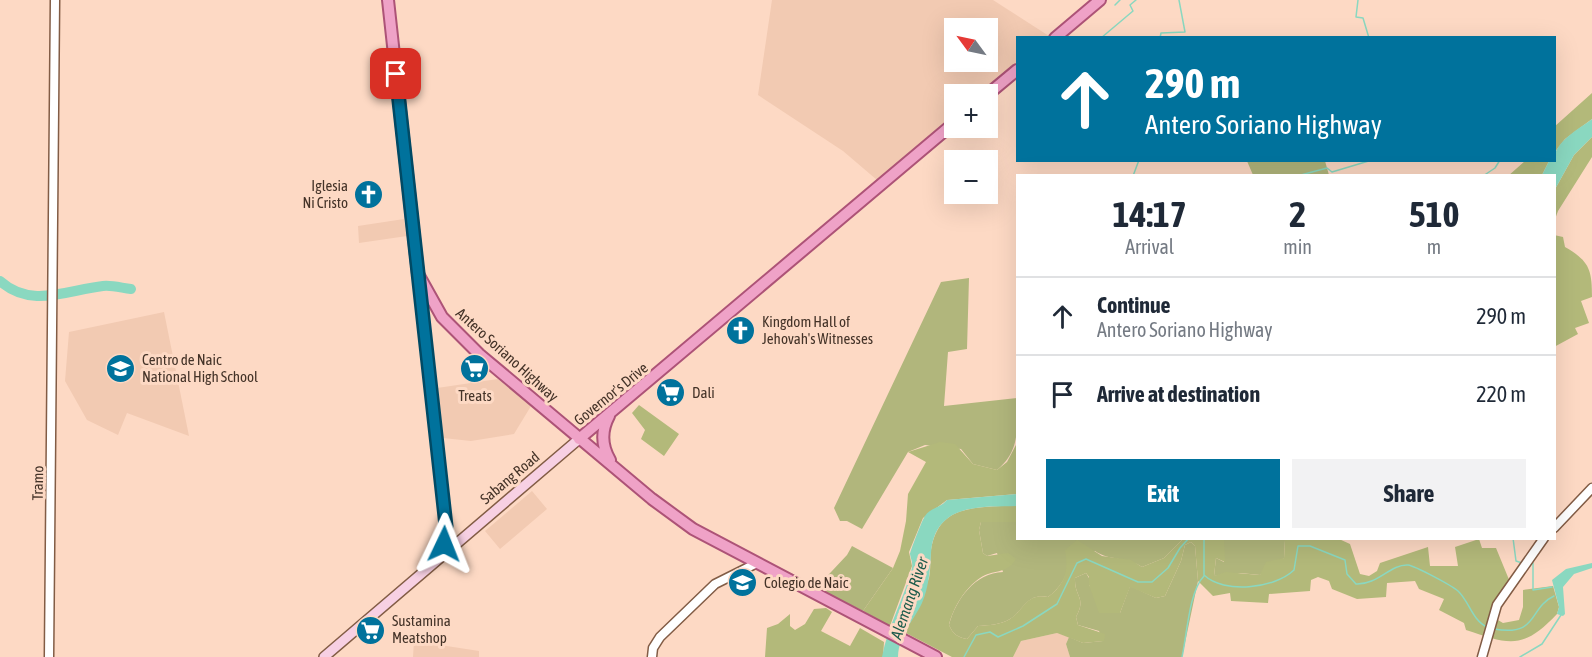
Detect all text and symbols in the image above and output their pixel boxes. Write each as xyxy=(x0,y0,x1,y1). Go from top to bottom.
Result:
north arrow xyxy=(944,18,998,72)
map controls xyxy=(944,18,998,204)
pin xyxy=(370,48,421,99)
icon: arrive xyxy=(379,57,412,90)
text: 290 m xyxy=(1145,59,1240,107)
icon: ahead xyxy=(1046,60,1124,138)
button: + xyxy=(944,84,998,138)
text: Antero Soriano Highway xyxy=(1145,109,1382,140)
button: − xyxy=(944,150,998,204)
place label: Iglesia Ni Cristo xyxy=(303,177,348,211)
church icon: Iglesia Ni Cristo xyxy=(353,179,385,211)
text: 14:17 xyxy=(1113,193,1187,235)
text: 2 xyxy=(1289,193,1306,235)
text: 510 xyxy=(1409,193,1459,235)
text: Arrival xyxy=(1125,235,1174,258)
text: min xyxy=(1283,235,1312,258)
text: m xyxy=(1427,235,1441,258)
text: Continue xyxy=(1097,292,1171,318)
icon: ahead xyxy=(1046,300,1079,333)
text: 290 m xyxy=(1476,303,1526,329)
street label: Antero Soriano Highway xyxy=(453,304,562,405)
place label: Kingdom Hall of Jehovah's Witnesses xyxy=(762,313,873,347)
church icon: Kingdom Hall of Jehovah's Witnesses xyxy=(725,315,757,347)
text: Antero Soriano Highway xyxy=(1097,318,1272,341)
place label: Centro de Naic National High School xyxy=(142,351,258,385)
school or university icon: Centro de Naic National High School xyxy=(105,353,137,385)
supermarket icon: Treats xyxy=(459,353,491,385)
street label: Governor's Drive xyxy=(570,359,651,428)
supermarket icon: Dali xyxy=(655,377,687,409)
icon: arrive xyxy=(1046,378,1079,411)
text: Arrive at destination xyxy=(1097,381,1260,407)
text: 220 m xyxy=(1476,381,1526,407)
place label: Dali xyxy=(692,384,715,401)
place label: Treats xyxy=(458,387,492,404)
street label: Sabang Road xyxy=(477,448,543,507)
button: Exit xyxy=(1046,459,1280,528)
button: Share xyxy=(1292,459,1526,528)
street label: Tramo xyxy=(29,466,46,500)
position arrow xyxy=(412,512,476,576)
water label: Alemang River xyxy=(886,553,933,643)
school or university icon: Colegio de Naic xyxy=(727,567,759,599)
place label: Colegio de Naic xyxy=(764,574,849,591)
place label: Sustamina Meatshop xyxy=(392,612,451,646)
supermarket icon: Sustamina Meatshop xyxy=(355,614,387,646)

